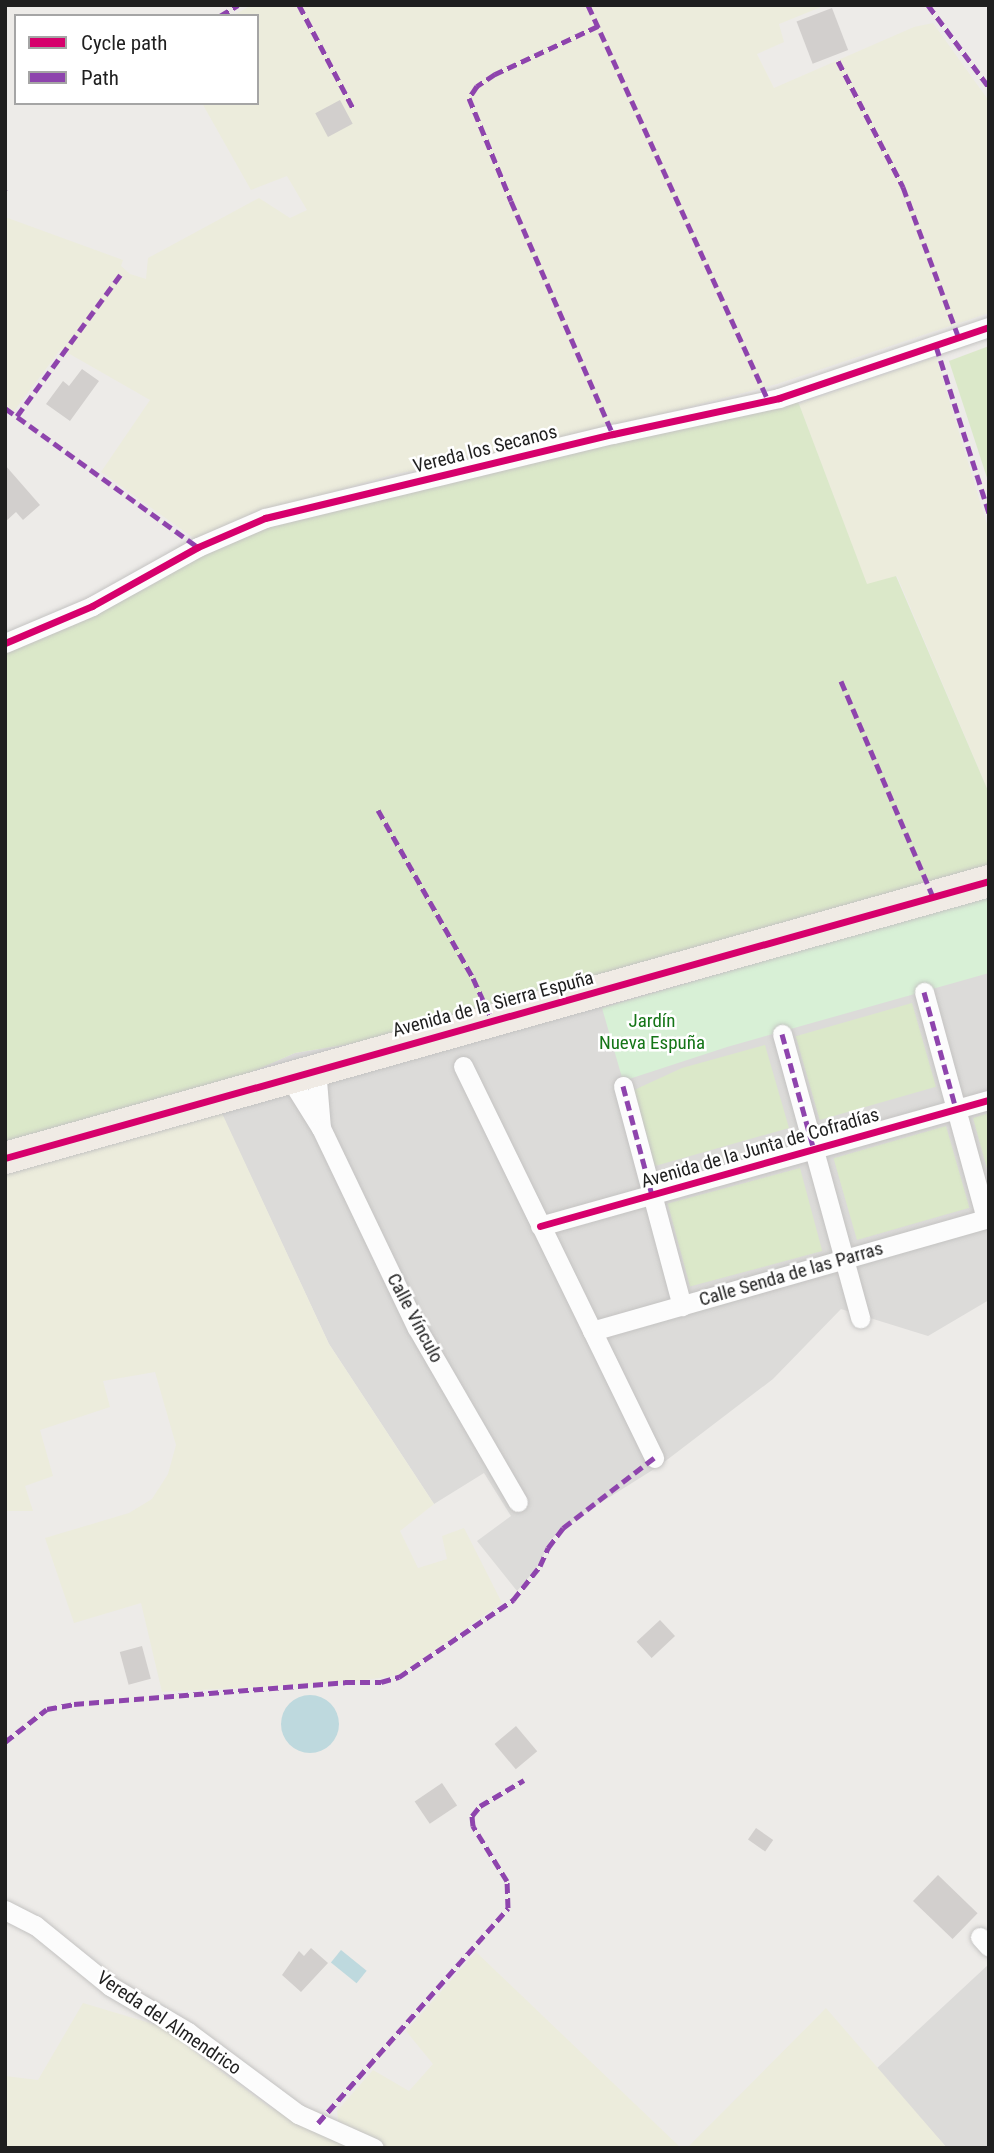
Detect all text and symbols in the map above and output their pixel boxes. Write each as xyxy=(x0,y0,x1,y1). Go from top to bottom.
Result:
legend xyxy=(14,14,259,105)
text: Cycle path xyxy=(81,31,167,55)
text: Path xyxy=(81,66,119,90)
street label: Vereda los Secanos xyxy=(411,420,559,478)
street label: Avenida de la Sierra Espuña xyxy=(390,966,596,1042)
park label: Jardín Nueva Espuña xyxy=(599,1010,705,1054)
street label: Avenida de la Junta de Cofradías xyxy=(639,1103,881,1193)
street label: Calle Senda de las Parras xyxy=(696,1237,886,1311)
street label: Calle Vínculo xyxy=(382,1269,448,1367)
street label: Vereda del Almendrico xyxy=(92,1966,246,2080)

